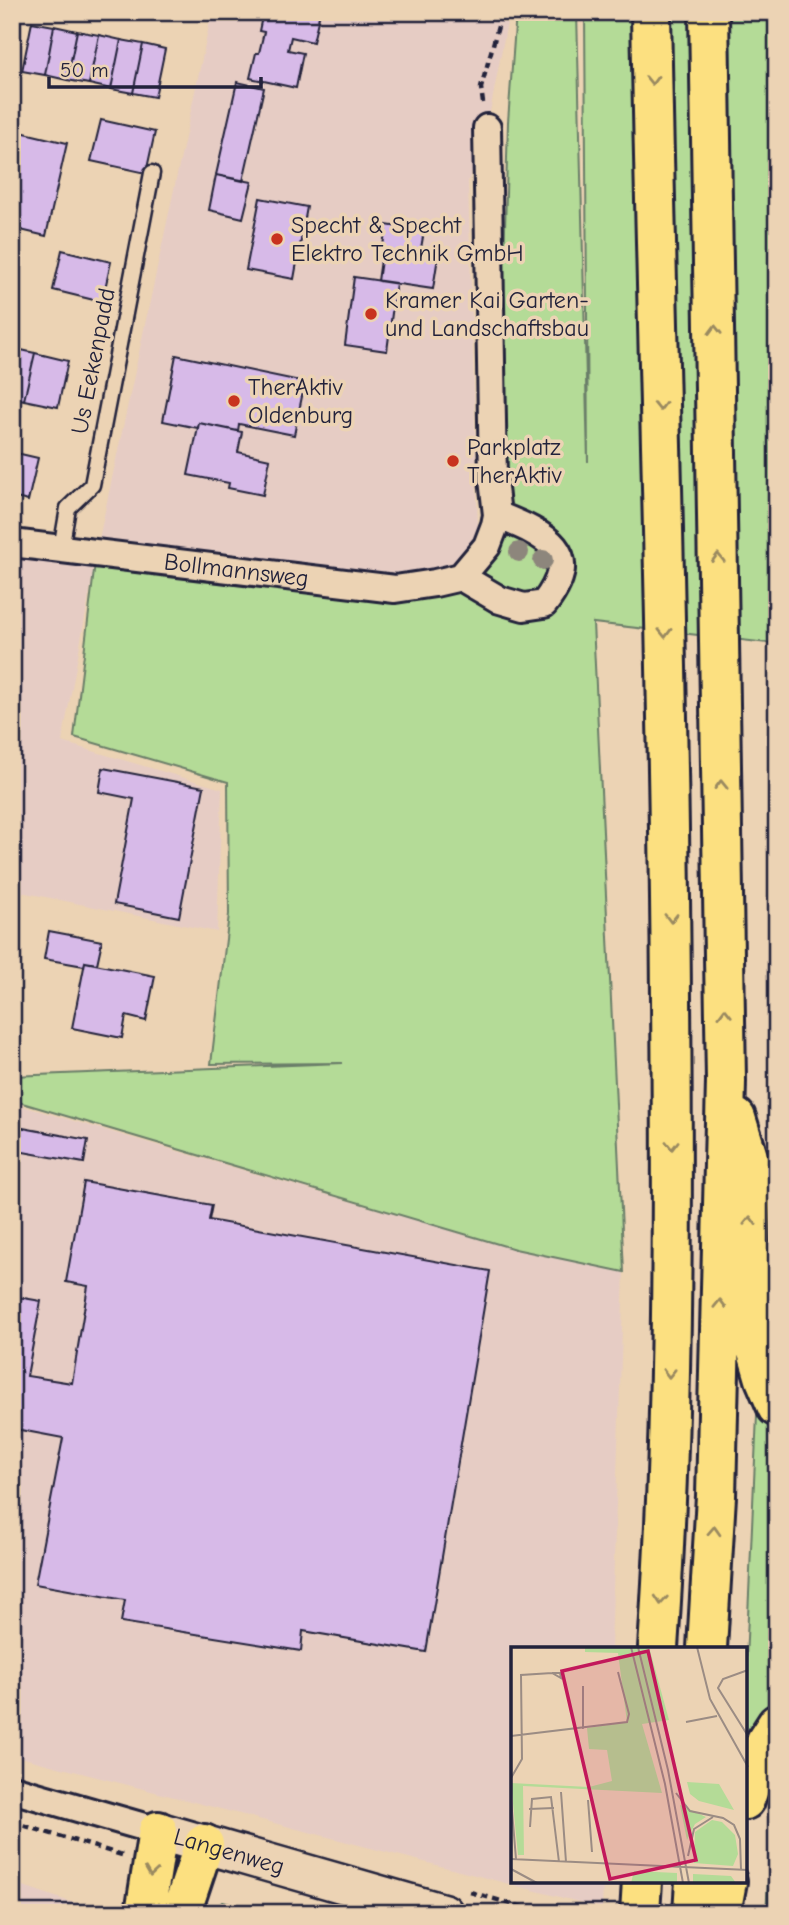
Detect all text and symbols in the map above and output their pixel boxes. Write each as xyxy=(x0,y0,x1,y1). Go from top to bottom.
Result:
scale bar xyxy=(49,46,261,90)
text: 50 m xyxy=(60,58,109,82)
one-way arrow xyxy=(645,75,660,86)
place label: Specht & Specht Elektro Technik GmbH xyxy=(291,211,524,267)
marker: Specht & Specht Elektro Technik GmbH xyxy=(269,231,285,247)
street label: Us Eekenpadd xyxy=(65,286,121,436)
place label: Kramer Kai Garten- und Landschaftsbau xyxy=(385,286,589,342)
marker: Kramer Kai Garten- und Landschaftsbau xyxy=(363,306,379,322)
one-way arrow xyxy=(707,325,722,336)
place label: TherAktiv Oldenburg xyxy=(248,373,353,429)
marker: TherAktiv Oldenburg xyxy=(226,393,242,409)
one-way arrow xyxy=(652,401,668,412)
place label: Parkplatz TherAktiv xyxy=(467,433,562,489)
marker: Parkplatz TherAktiv xyxy=(445,453,461,469)
street label: Bollmannsweg xyxy=(162,547,310,593)
one-way arrow xyxy=(710,552,726,563)
one-way arrow xyxy=(657,629,673,639)
one-way arrow xyxy=(714,780,729,791)
one-way arrow xyxy=(663,913,679,924)
one-way arrow xyxy=(717,1007,733,1018)
one-way arrow xyxy=(665,1140,680,1151)
one-way arrow xyxy=(743,1215,758,1226)
one-way arrow xyxy=(713,1298,728,1309)
one-way arrow xyxy=(661,1368,677,1379)
one-way arrow xyxy=(706,1526,721,1537)
one-way arrow xyxy=(654,1595,669,1606)
inset map xyxy=(511,1647,747,1883)
street label: Langenweg xyxy=(170,1822,288,1881)
one-way arrow xyxy=(144,1866,159,1877)

